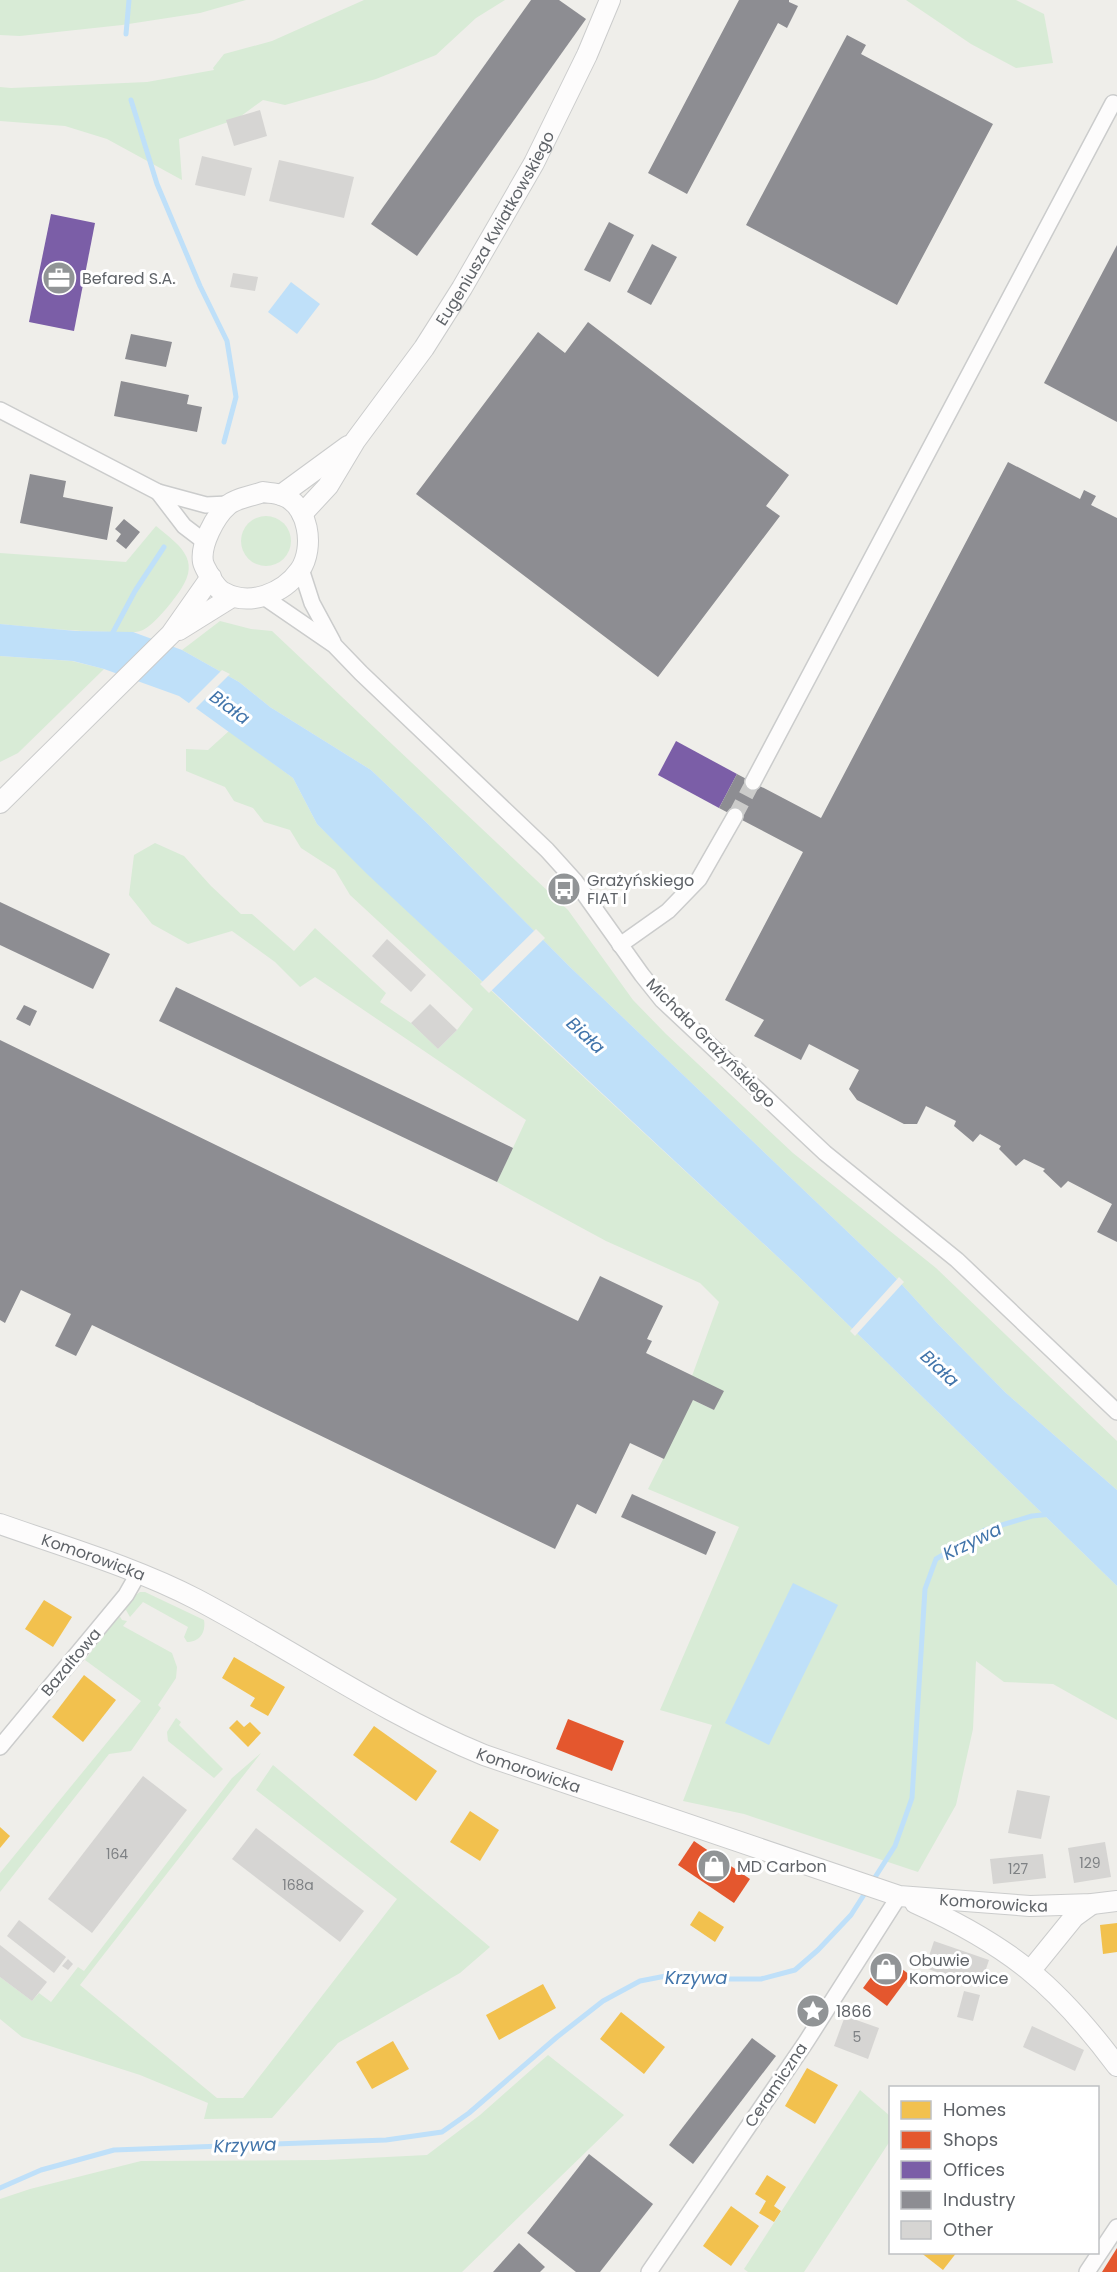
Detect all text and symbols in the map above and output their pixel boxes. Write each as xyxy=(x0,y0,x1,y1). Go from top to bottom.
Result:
street label: Eugeniusza Kwiatkowskiego xyxy=(430,127,560,330)
office icon: Befared S.A. xyxy=(41,260,77,296)
place label: Befared S.A. xyxy=(82,267,176,290)
water label: Biała xyxy=(205,684,255,730)
place label: Grażyńskiego FIAT I xyxy=(587,869,694,910)
bus stop icon: Grażyńskiego FIAT I xyxy=(546,871,582,907)
street label: Michała Grażyńskiego xyxy=(641,973,781,1113)
water label: Biała xyxy=(561,1011,611,1059)
water label: Biała xyxy=(915,1344,965,1392)
water label: Krzywa xyxy=(938,1516,1006,1566)
street label: Komorowicka xyxy=(39,1528,149,1586)
street label: Bazaltowa xyxy=(36,1623,106,1701)
street label: Komorowicka xyxy=(473,1742,584,1799)
house number: 164 xyxy=(106,1844,128,1864)
shop icon: MD Carbon xyxy=(696,1848,732,1884)
house number: 129 xyxy=(1079,1853,1101,1873)
place label: MD Carbon xyxy=(737,1855,827,1878)
house number: 127 xyxy=(1008,1859,1028,1879)
house number: 168a xyxy=(282,1875,314,1895)
street label: Komorowicka xyxy=(939,1888,1048,1918)
place label: Obuwie Komorowice xyxy=(909,1949,1009,1990)
shop icon: Obuwie Komorowice xyxy=(868,1951,904,1987)
water label: Krzywa xyxy=(665,1965,727,1990)
place icon: 1866 xyxy=(795,1993,831,2029)
place label: 1866 xyxy=(836,2000,872,2023)
house number: 5 xyxy=(853,2027,861,2047)
street label: Ceramiczna xyxy=(739,2038,813,2132)
legend xyxy=(889,2086,1099,2254)
text: Homes xyxy=(943,2097,1006,2122)
text: Shops xyxy=(943,2127,998,2152)
water label: Krzywa xyxy=(213,2131,277,2159)
text: Offices xyxy=(943,2157,1005,2182)
text: Industry xyxy=(943,2187,1015,2212)
text: Other xyxy=(943,2217,993,2242)

